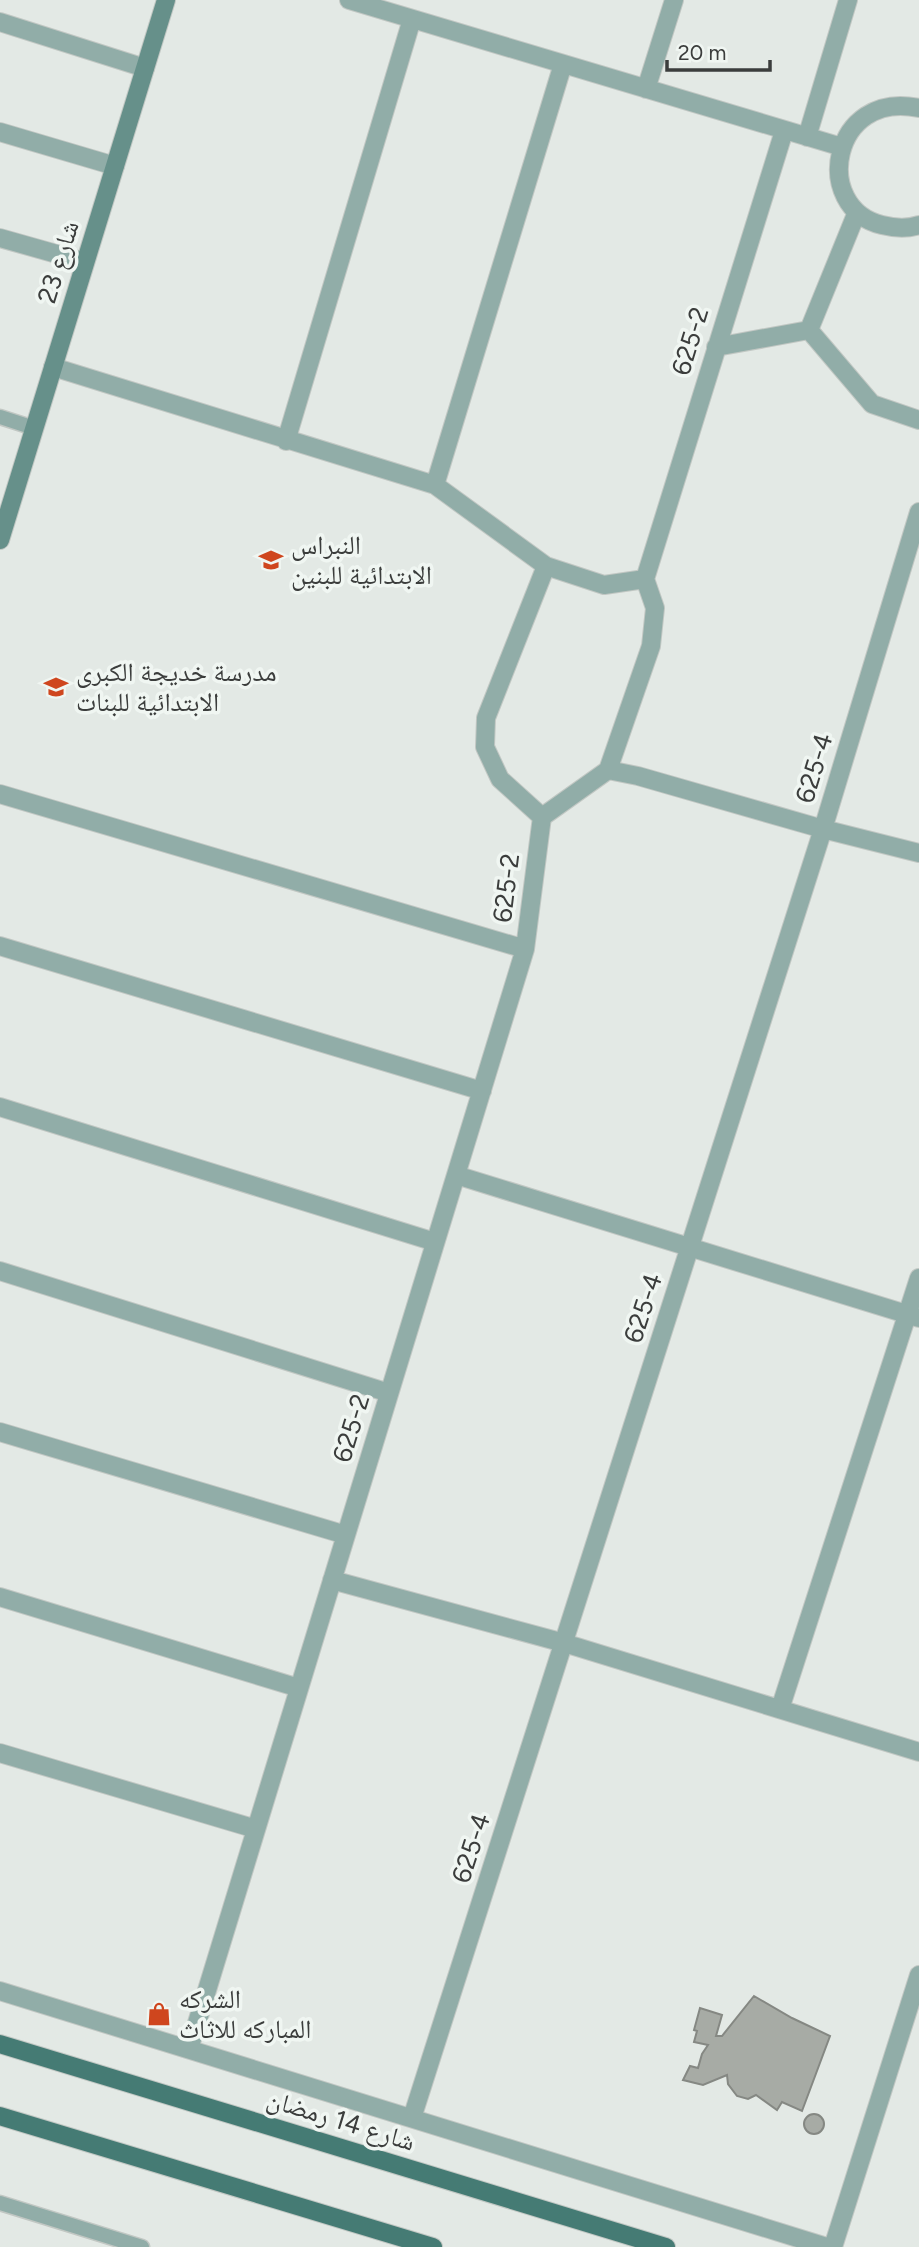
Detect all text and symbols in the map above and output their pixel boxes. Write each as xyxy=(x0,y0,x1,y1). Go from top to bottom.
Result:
scale bar xyxy=(667,28,770,72)
text: 20 m xyxy=(678,40,726,65)
street label: شارع 23 xyxy=(30,217,86,307)
street label: 625-2 xyxy=(665,303,715,379)
place label: النبراس الابتدائية للبنين xyxy=(291,529,432,591)
school or university icon: النبراس الابتدائية للبنين xyxy=(257,546,285,574)
place label: مدرسة خديجة الكبرى الابتدائية للبنات xyxy=(76,656,277,718)
school or university icon: مدرسة خديجة الكبرى الابتدائية للبنات xyxy=(42,673,70,701)
street label: 625-4 xyxy=(788,729,840,807)
street label: 625-2 xyxy=(486,852,526,924)
street label: 625-4 xyxy=(617,1269,669,1347)
street label: 625-2 xyxy=(326,1390,376,1466)
street label: 625-4 xyxy=(445,1809,497,1887)
place label: الشركه المباركه للاثاث xyxy=(179,1983,312,2045)
shop icon: الشركه المباركه للاثاث xyxy=(145,2000,173,2028)
street label: شارع 14 رمضان xyxy=(263,2082,419,2158)

